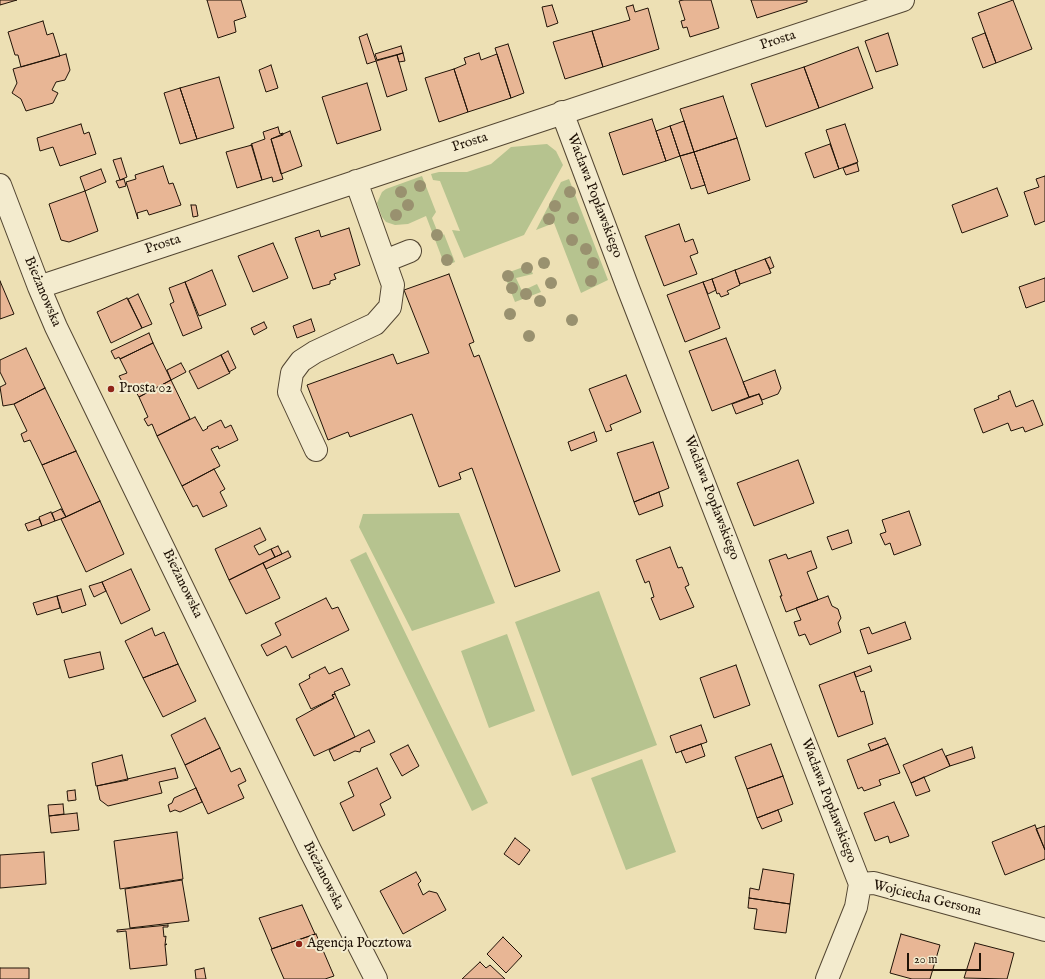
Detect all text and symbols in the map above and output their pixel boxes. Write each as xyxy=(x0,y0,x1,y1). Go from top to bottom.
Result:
street label: Prosta xyxy=(758,27,798,55)
street label: Prosta xyxy=(450,129,490,157)
street label: Wacława Popławskiego xyxy=(563,131,625,261)
street label: Prosta xyxy=(143,231,183,259)
street label: Bieżanowska xyxy=(20,254,64,330)
place label: Prosta 02 xyxy=(119,381,172,397)
marker: Prosta 02 xyxy=(106,384,116,394)
street label: Wacława Popławskiego xyxy=(680,433,742,563)
street label: Bieżanowska xyxy=(158,547,206,621)
street label: Wacława Popławskiego xyxy=(797,736,859,866)
street label: Bieżanowska xyxy=(299,839,347,913)
street label: Wojciecha Gersona xyxy=(871,877,983,921)
place label: Agencja Pocztowa xyxy=(307,936,412,952)
marker: Agencja Pocztowa xyxy=(294,939,304,949)
scale bar xyxy=(909,945,983,971)
text: 20 m xyxy=(914,952,937,967)

